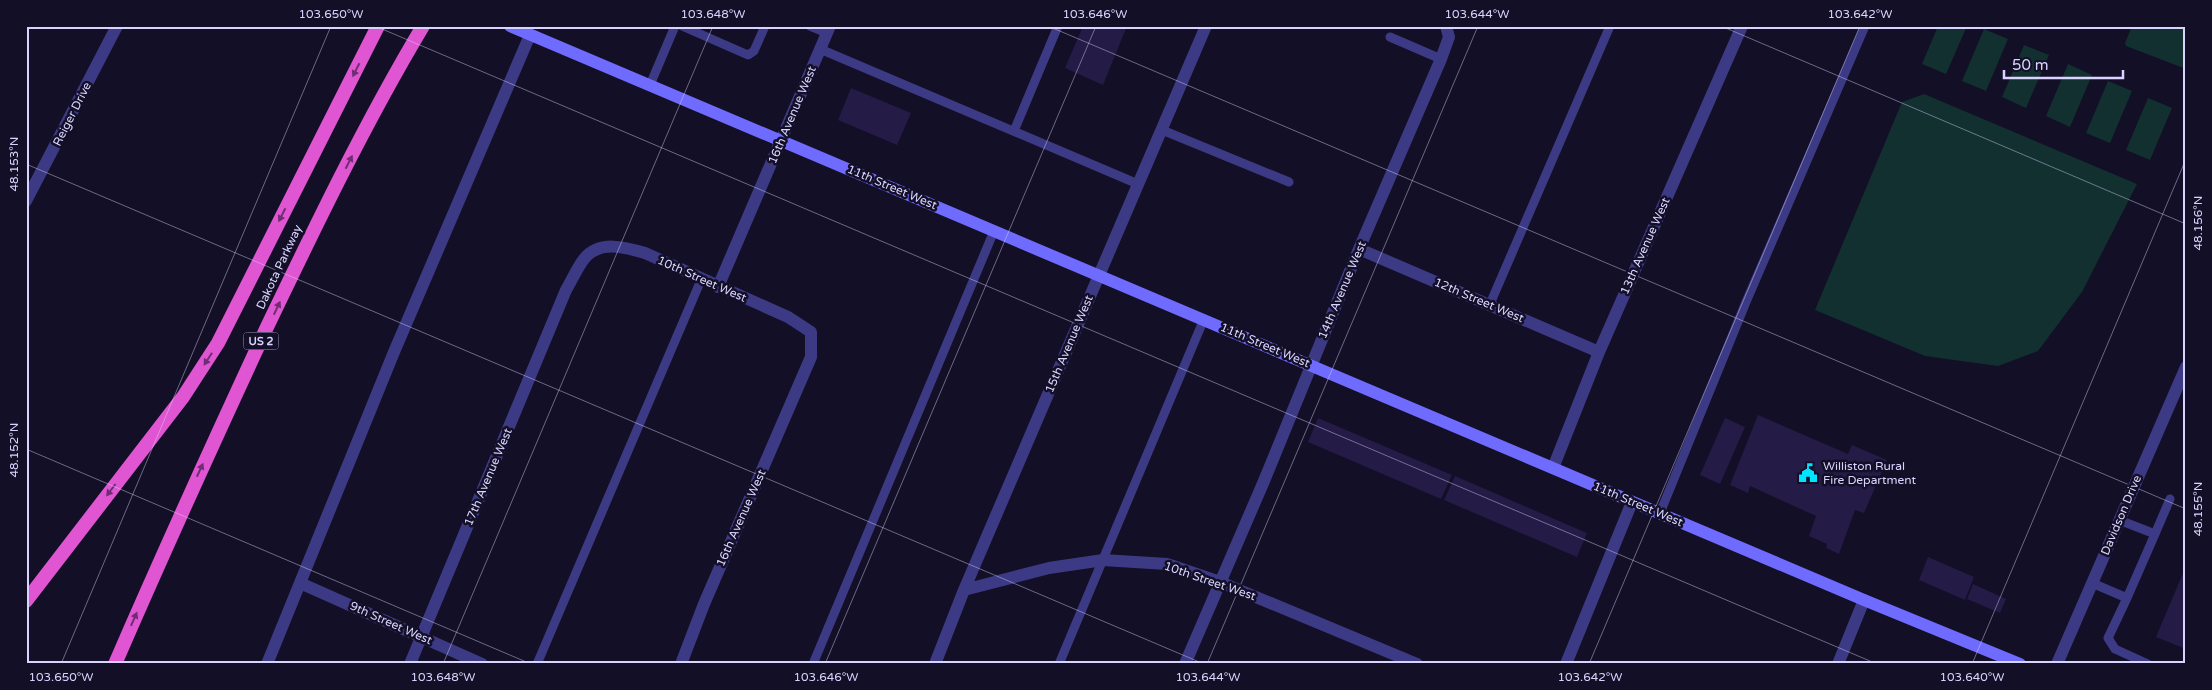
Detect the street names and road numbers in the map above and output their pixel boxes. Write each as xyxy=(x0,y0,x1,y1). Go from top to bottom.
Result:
street label: 16th Avenue West xyxy=(765,64,819,166)
street label: Reiger Drive xyxy=(50,79,94,148)
street label: 11th Street West xyxy=(845,162,939,212)
street label: 13th Avenue West xyxy=(1617,195,1673,297)
street label: Dakota Parkway xyxy=(253,222,305,312)
street label: 14th Avenue West xyxy=(1315,239,1369,341)
street label: 10th Street West xyxy=(655,253,749,305)
street label: 12th Street West xyxy=(1432,275,1526,325)
street label: 15th Avenue West xyxy=(1042,293,1096,395)
street label: 11th Street West xyxy=(1218,320,1312,370)
road number: US 2 xyxy=(244,332,278,350)
street label: 17th Avenue West xyxy=(461,426,515,528)
street label: 16th Avenue West xyxy=(713,467,769,569)
street label: Davidson Drive xyxy=(2098,473,2144,557)
street label: 11th Street West xyxy=(1591,479,1685,529)
street label: 10th Street West xyxy=(1162,559,1258,603)
street label: 9th Street West xyxy=(348,599,435,648)

